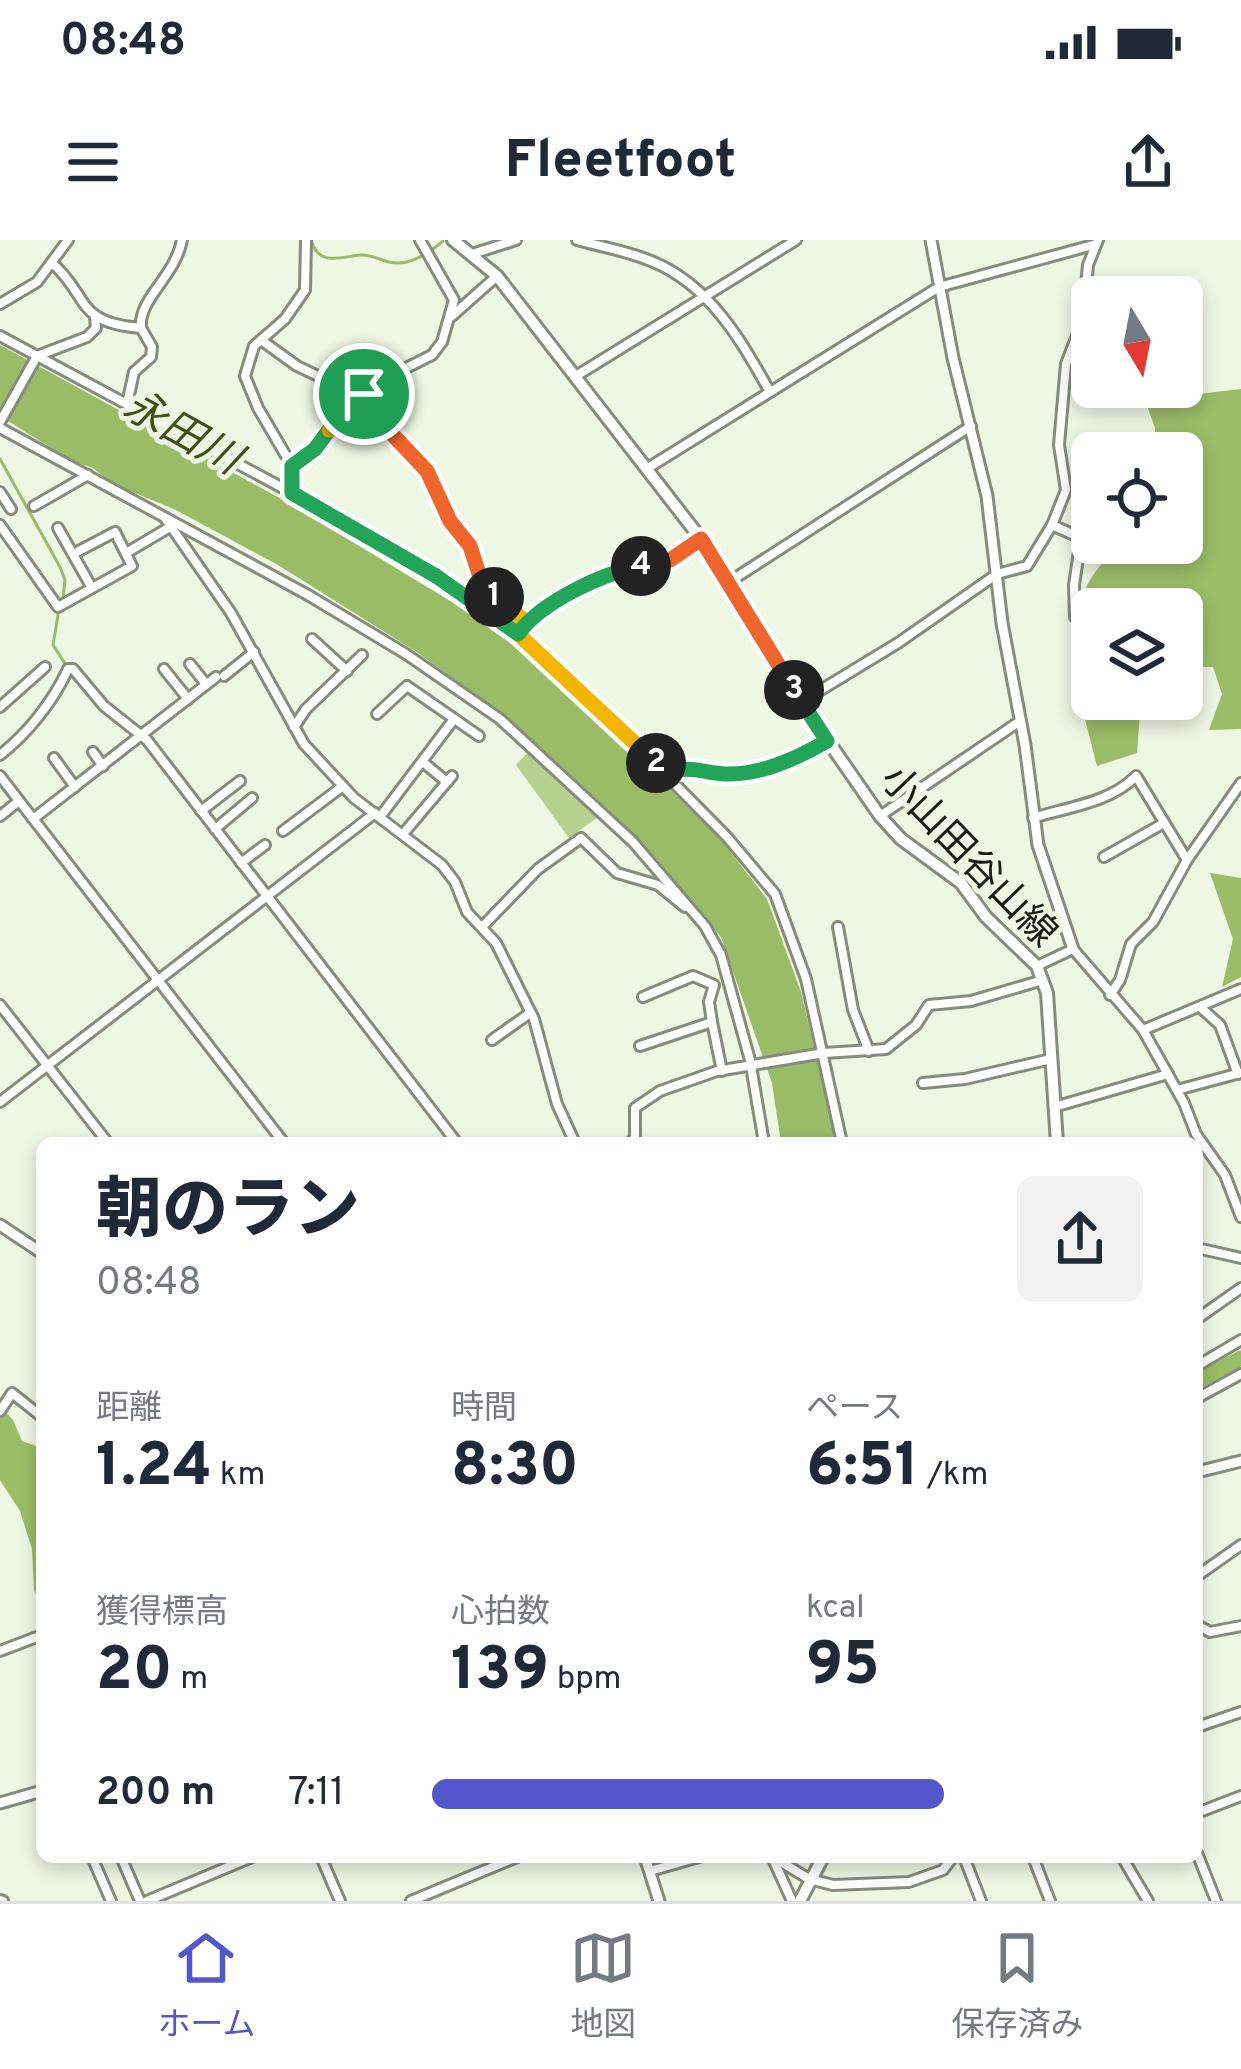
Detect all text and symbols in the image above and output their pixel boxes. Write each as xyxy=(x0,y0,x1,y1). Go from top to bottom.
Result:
text: 08:48 xyxy=(60,14,186,71)
text: Fleetfoot xyxy=(505,128,736,197)
icon: menu xyxy=(60,129,126,195)
icon: share xyxy=(1115,129,1181,195)
north arrow xyxy=(1071,276,1203,408)
map controls xyxy=(1071,276,1203,720)
pin xyxy=(313,343,415,445)
icon: arrive xyxy=(331,361,397,427)
water label: 永田川 xyxy=(113,381,252,491)
button: locate xyxy=(1071,432,1203,564)
pin: 4 xyxy=(611,536,671,596)
text: 4 xyxy=(630,545,652,587)
pin: 1 xyxy=(464,567,524,627)
text: 1 xyxy=(487,576,501,618)
button: layers xyxy=(1071,588,1203,720)
pin: 3 xyxy=(764,660,824,720)
text: 3 xyxy=(784,669,804,711)
pin: 2 xyxy=(626,733,686,793)
text: 2 xyxy=(646,742,666,784)
street label: 小山田谷山線 xyxy=(868,757,1066,959)
text: 朝のラン xyxy=(96,1173,360,1256)
button: share xyxy=(1017,1176,1143,1302)
text: 08:48 xyxy=(96,1260,202,1309)
text: 距離 xyxy=(96,1389,162,1431)
text: 時間 xyxy=(451,1389,517,1431)
text: ペース xyxy=(806,1389,903,1431)
text: 1.24 xyxy=(96,1431,212,1507)
text: 8:30 xyxy=(451,1431,579,1507)
text: 6:51 xyxy=(806,1431,919,1507)
text: km xyxy=(212,1455,265,1497)
text: /km xyxy=(919,1455,988,1497)
text: kcal xyxy=(806,1588,865,1630)
text: 獲得標高 xyxy=(96,1593,228,1635)
text: 心拍数 xyxy=(451,1593,550,1635)
text: 95 xyxy=(806,1630,880,1706)
text: 20 xyxy=(96,1635,172,1711)
text: 139 xyxy=(451,1635,549,1711)
text: m xyxy=(172,1659,208,1701)
text: bpm xyxy=(549,1659,622,1701)
text: 200 m xyxy=(96,1770,215,1819)
text: 7:11 xyxy=(288,1770,345,1819)
tab: ホーム xyxy=(157,1925,256,2048)
tab: 地図 xyxy=(570,1925,636,2048)
tab: 保存済み xyxy=(951,1925,1083,2048)

